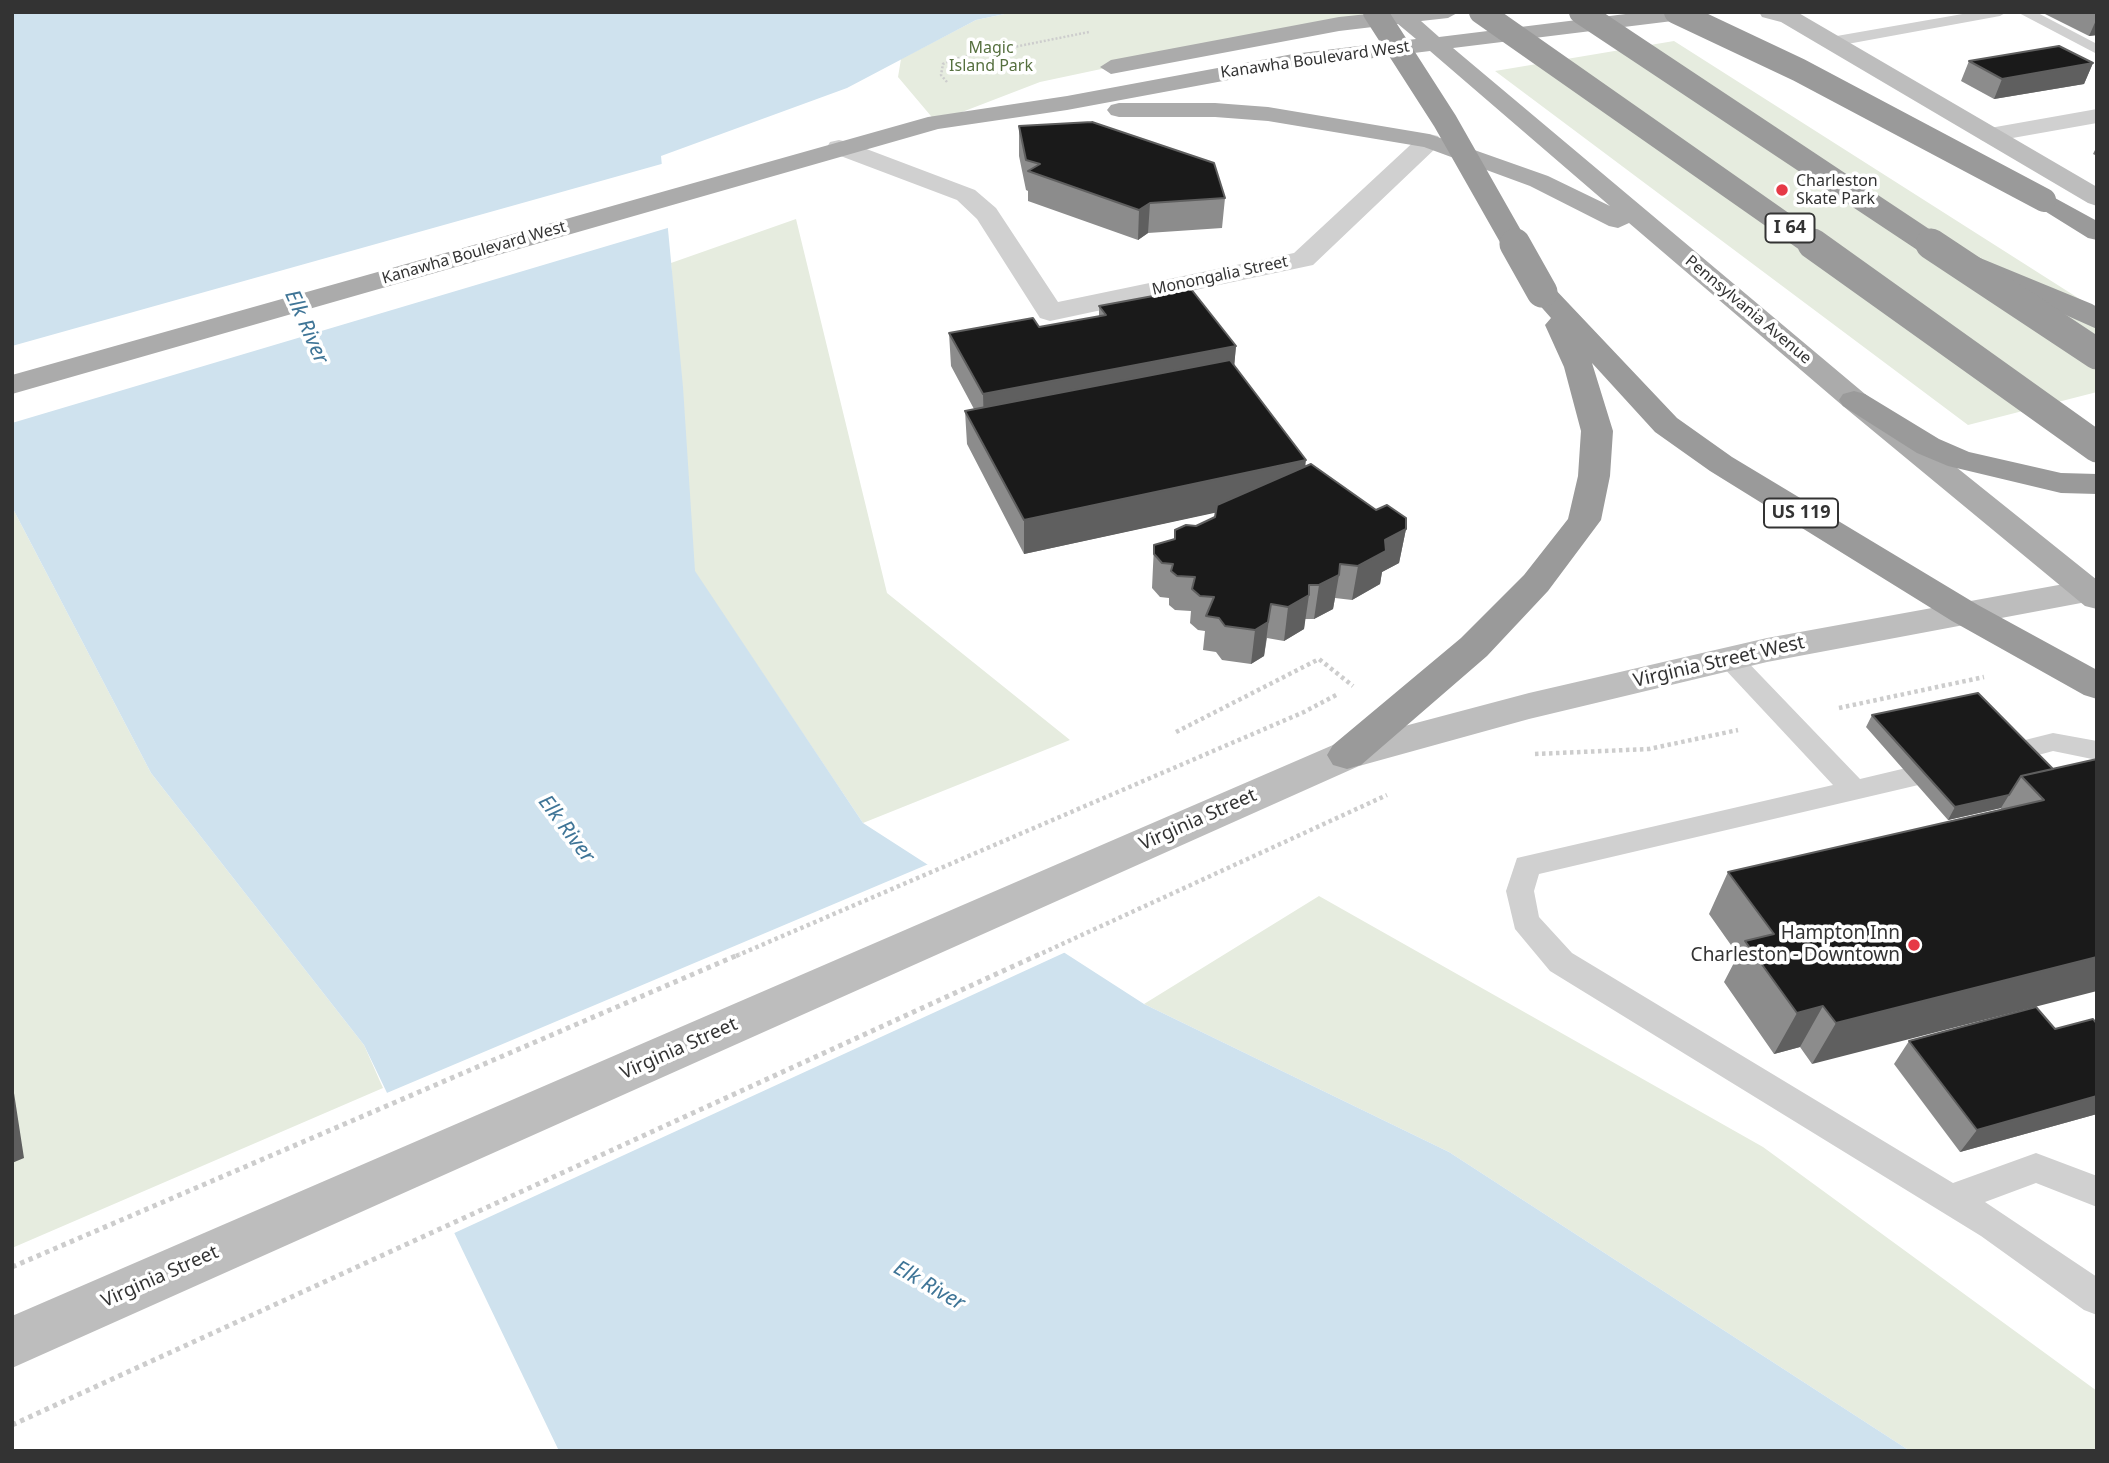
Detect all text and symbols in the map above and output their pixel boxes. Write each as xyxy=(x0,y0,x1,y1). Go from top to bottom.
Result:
street label: Kanawha Boulevard West xyxy=(1219,37,1411,83)
park label: Magic Island Park xyxy=(949,38,1033,76)
place label: Charleston Skate Park xyxy=(1796,171,1878,209)
marker: Charleston Skate Park xyxy=(1774,182,1790,198)
road number: I 64 xyxy=(1766,213,1814,242)
street label: Kanawha Boulevard West xyxy=(380,218,568,288)
street label: Monongalia Street xyxy=(1150,252,1290,300)
street label: Pennsylvania Avenue xyxy=(1681,252,1815,368)
water label: Elk River xyxy=(279,286,333,368)
road number: US 119 xyxy=(1764,499,1838,528)
street label: Virginia Street West xyxy=(1631,631,1807,693)
street label: Virginia Street xyxy=(1136,784,1260,856)
water label: Elk River xyxy=(532,790,600,868)
place label: Hampton Inn Charleston - Downtown xyxy=(1691,923,1900,967)
marker: Hampton Inn Charleston - Downtown xyxy=(1906,937,1922,953)
street label: Virginia Street xyxy=(617,1013,741,1085)
street label: Virginia Street xyxy=(98,1241,222,1313)
water label: Elk River xyxy=(889,1256,969,1316)

